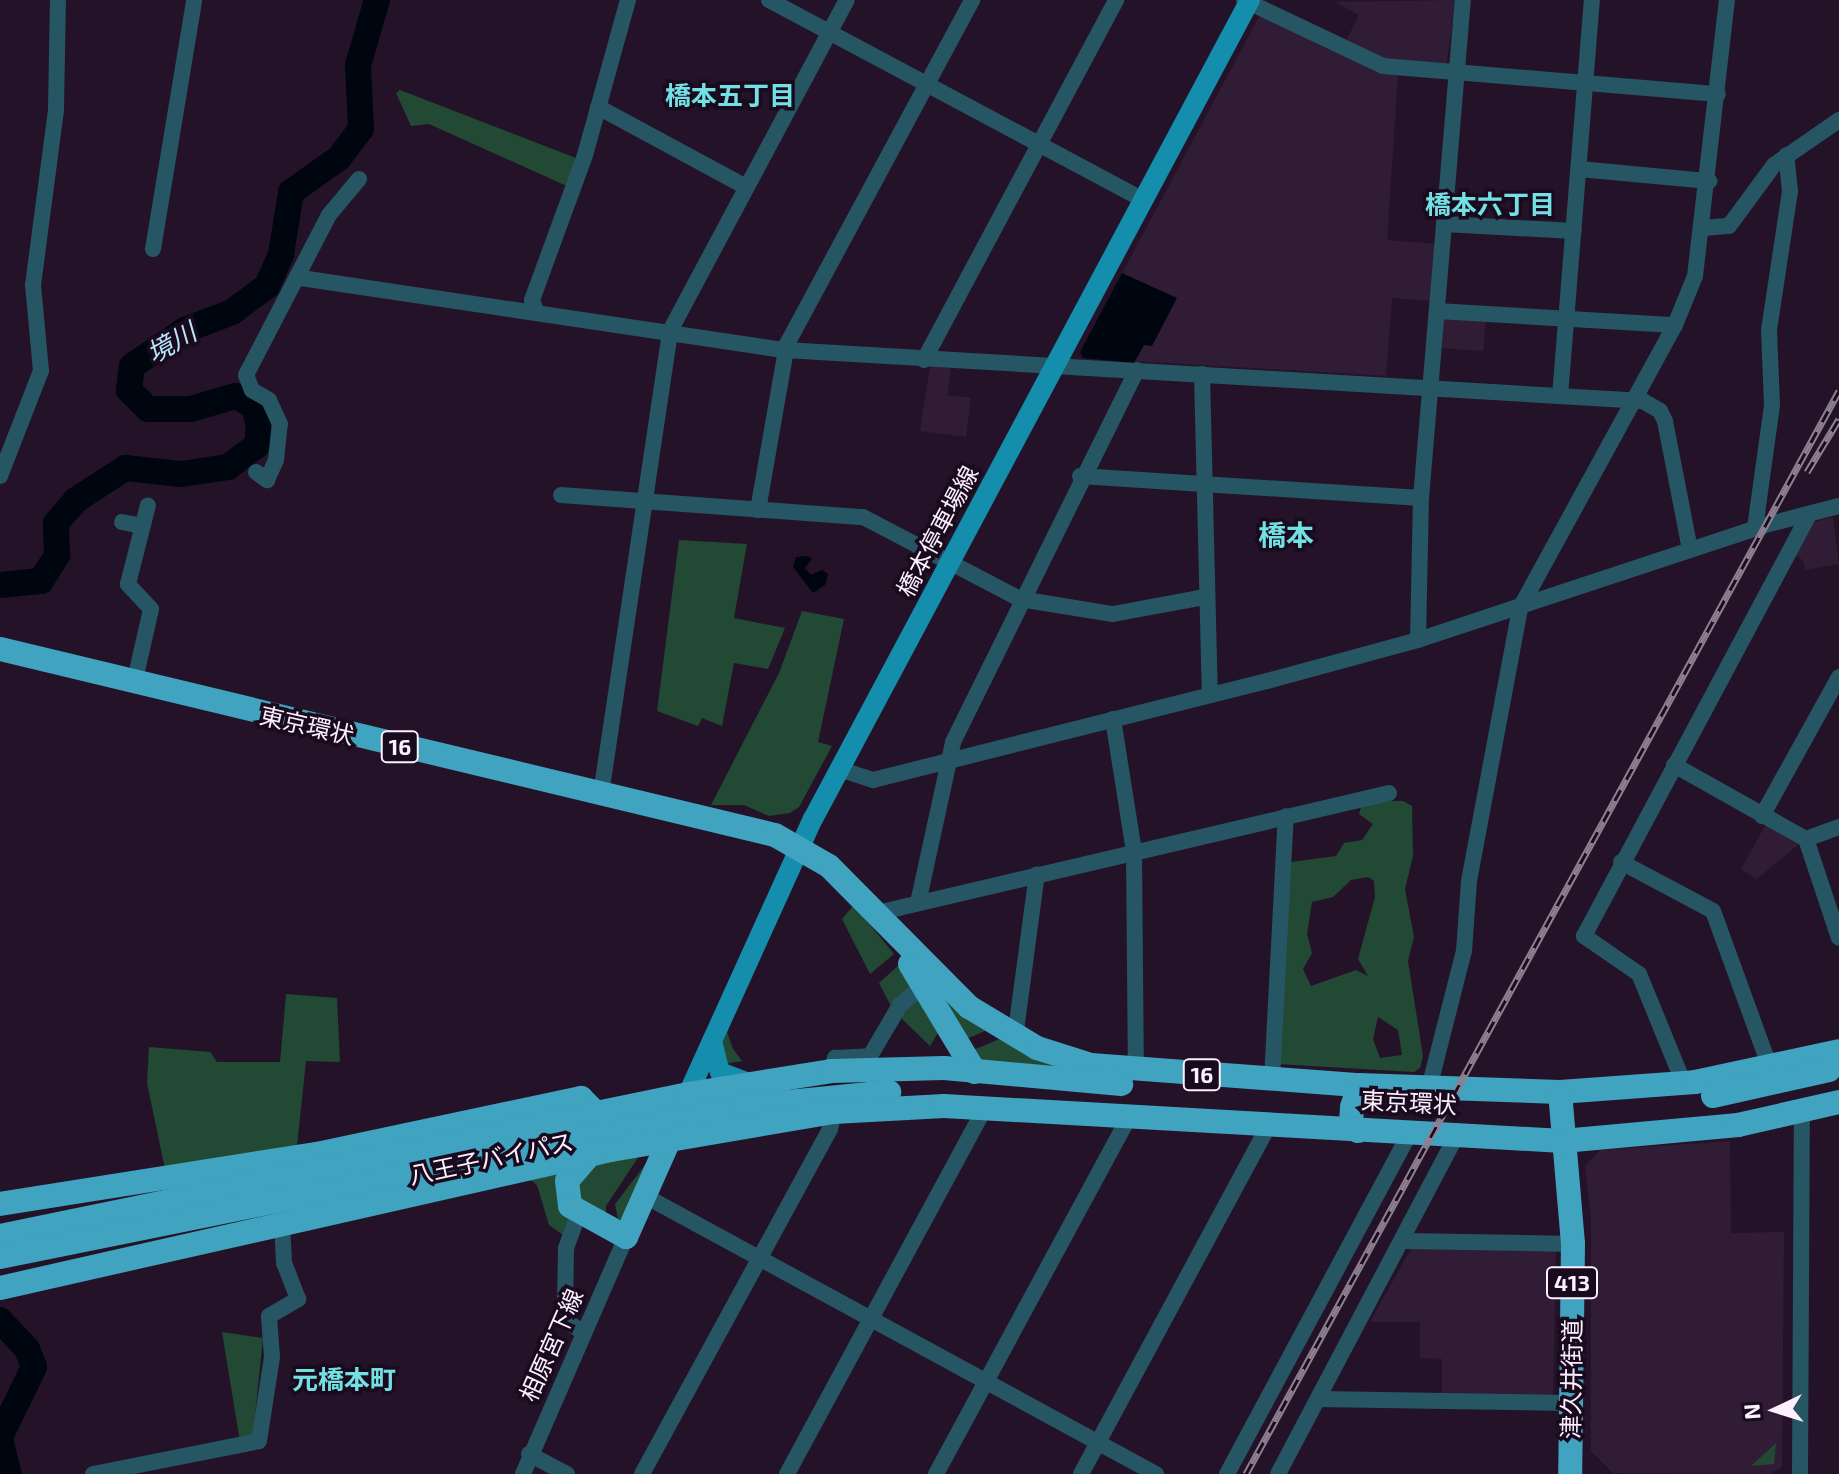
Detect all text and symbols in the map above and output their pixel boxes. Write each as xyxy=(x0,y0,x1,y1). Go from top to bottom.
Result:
district label: 橋本五丁目 xyxy=(665,79,795,111)
district label: 橋本六丁目 xyxy=(1425,188,1555,220)
water label: 境川 xyxy=(141,315,201,369)
street label: 橋本停車場線 xyxy=(890,461,984,601)
district label: 橋本 xyxy=(1258,517,1314,551)
street label: 東京環状 xyxy=(257,700,357,750)
road number: 16 xyxy=(380,729,420,765)
road number: 16 xyxy=(1182,1057,1222,1093)
street label: 東京環状 xyxy=(1360,1085,1458,1119)
street label: 八王子バイパス xyxy=(406,1126,576,1190)
road number: 413 xyxy=(1546,1265,1598,1301)
street label: 相原宮下線 xyxy=(513,1284,589,1406)
street label: 津久井街道 xyxy=(1556,1319,1586,1439)
district label: 元橋本町 xyxy=(292,1363,396,1395)
north arrow xyxy=(1735,1370,1815,1450)
text: N xyxy=(1738,1403,1765,1421)

